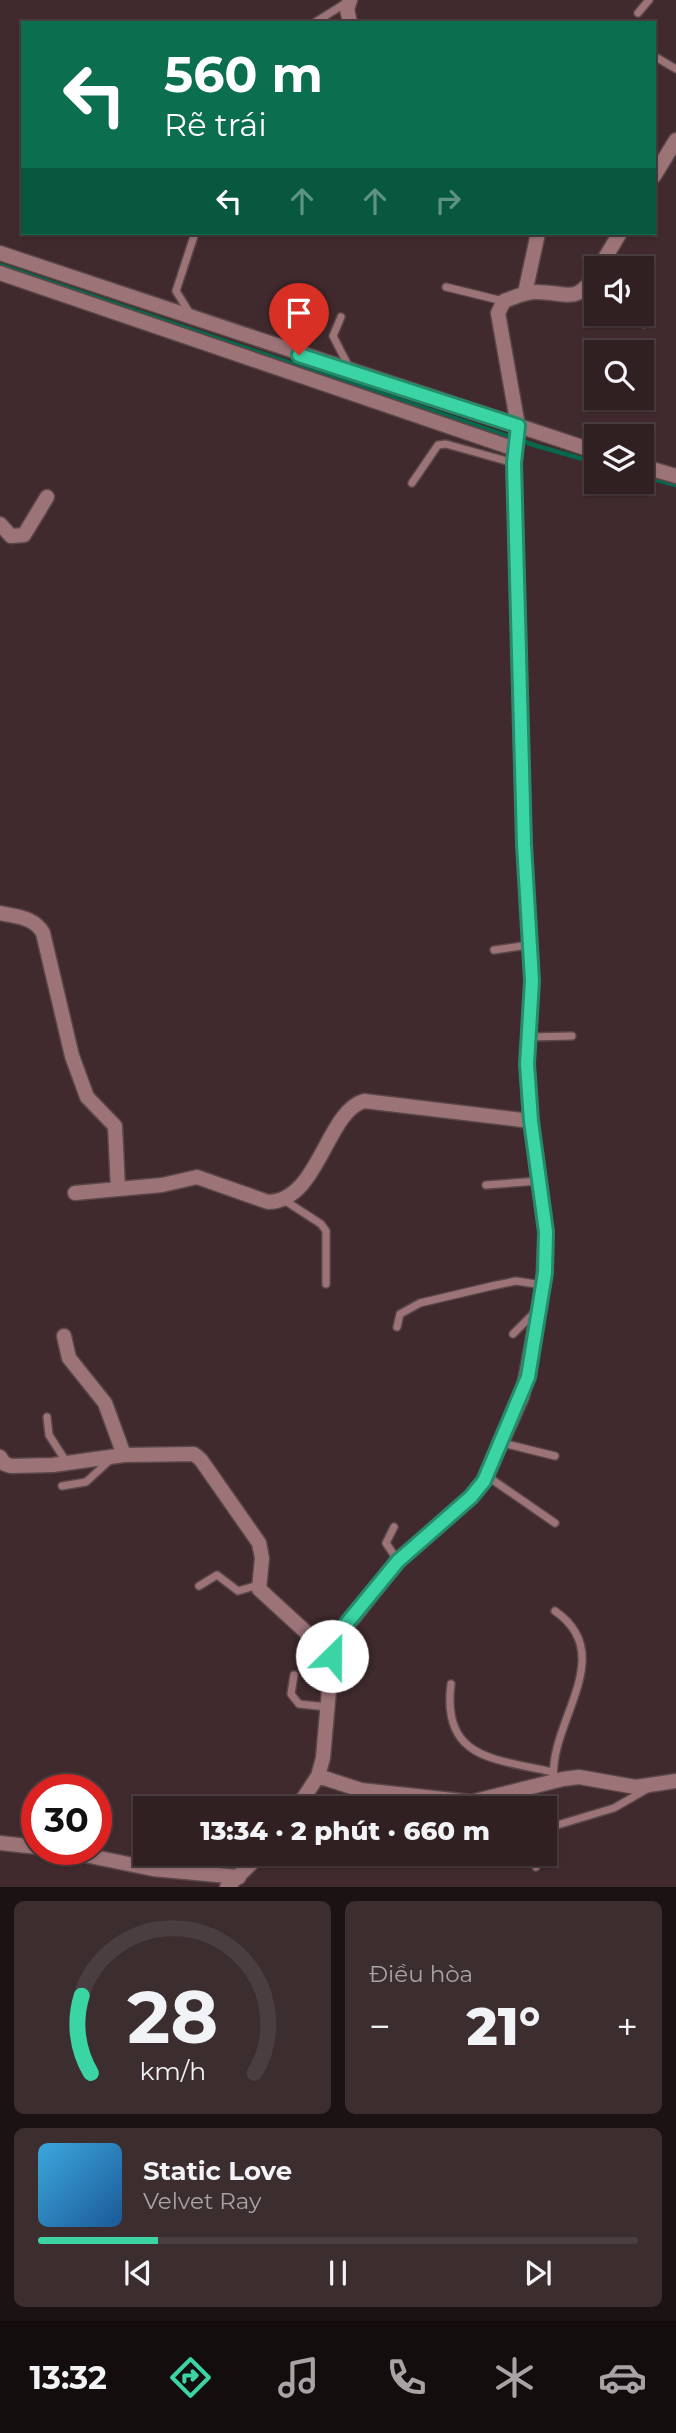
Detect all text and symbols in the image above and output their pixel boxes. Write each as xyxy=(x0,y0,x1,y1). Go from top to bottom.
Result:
text: 560 m xyxy=(164,45,323,104)
icon: left xyxy=(49,49,140,140)
text: Rẽ trái xyxy=(164,105,267,144)
icon: left xyxy=(210,182,248,220)
icon: ahead xyxy=(283,182,321,220)
icon: ahead xyxy=(356,182,394,220)
icon: right xyxy=(429,182,467,220)
map controls xyxy=(584,256,654,494)
button: sound xyxy=(584,256,654,326)
pin xyxy=(269,283,329,355)
icon: arrive xyxy=(280,294,318,332)
button: search xyxy=(584,340,654,410)
button: layers xyxy=(584,424,654,494)
position arrow xyxy=(295,1619,369,1693)
speed limit sign: 30 xyxy=(21,1774,112,1865)
text: 13:34 · 2 phút · 660 m xyxy=(200,1815,490,1847)
text: Điều hòa xyxy=(369,1960,473,1988)
text: 28 xyxy=(127,1974,218,2062)
text: 21° xyxy=(467,1995,540,2058)
text: − xyxy=(369,2003,391,2050)
text: + xyxy=(616,2003,638,2050)
text: km/h xyxy=(139,2056,206,2086)
text: Static Love xyxy=(143,2155,292,2187)
text: Velvet Ray xyxy=(143,2187,261,2215)
icon: previous xyxy=(119,2254,157,2292)
icon: pause xyxy=(319,2254,357,2292)
icon: next xyxy=(519,2254,557,2292)
icon: directions xyxy=(166,2353,215,2402)
icon: music xyxy=(274,2353,323,2402)
icon: phone xyxy=(382,2353,431,2402)
icon: climate xyxy=(490,2353,539,2402)
icon: car xyxy=(598,2353,647,2402)
text: 13:32 xyxy=(29,2358,107,2397)

